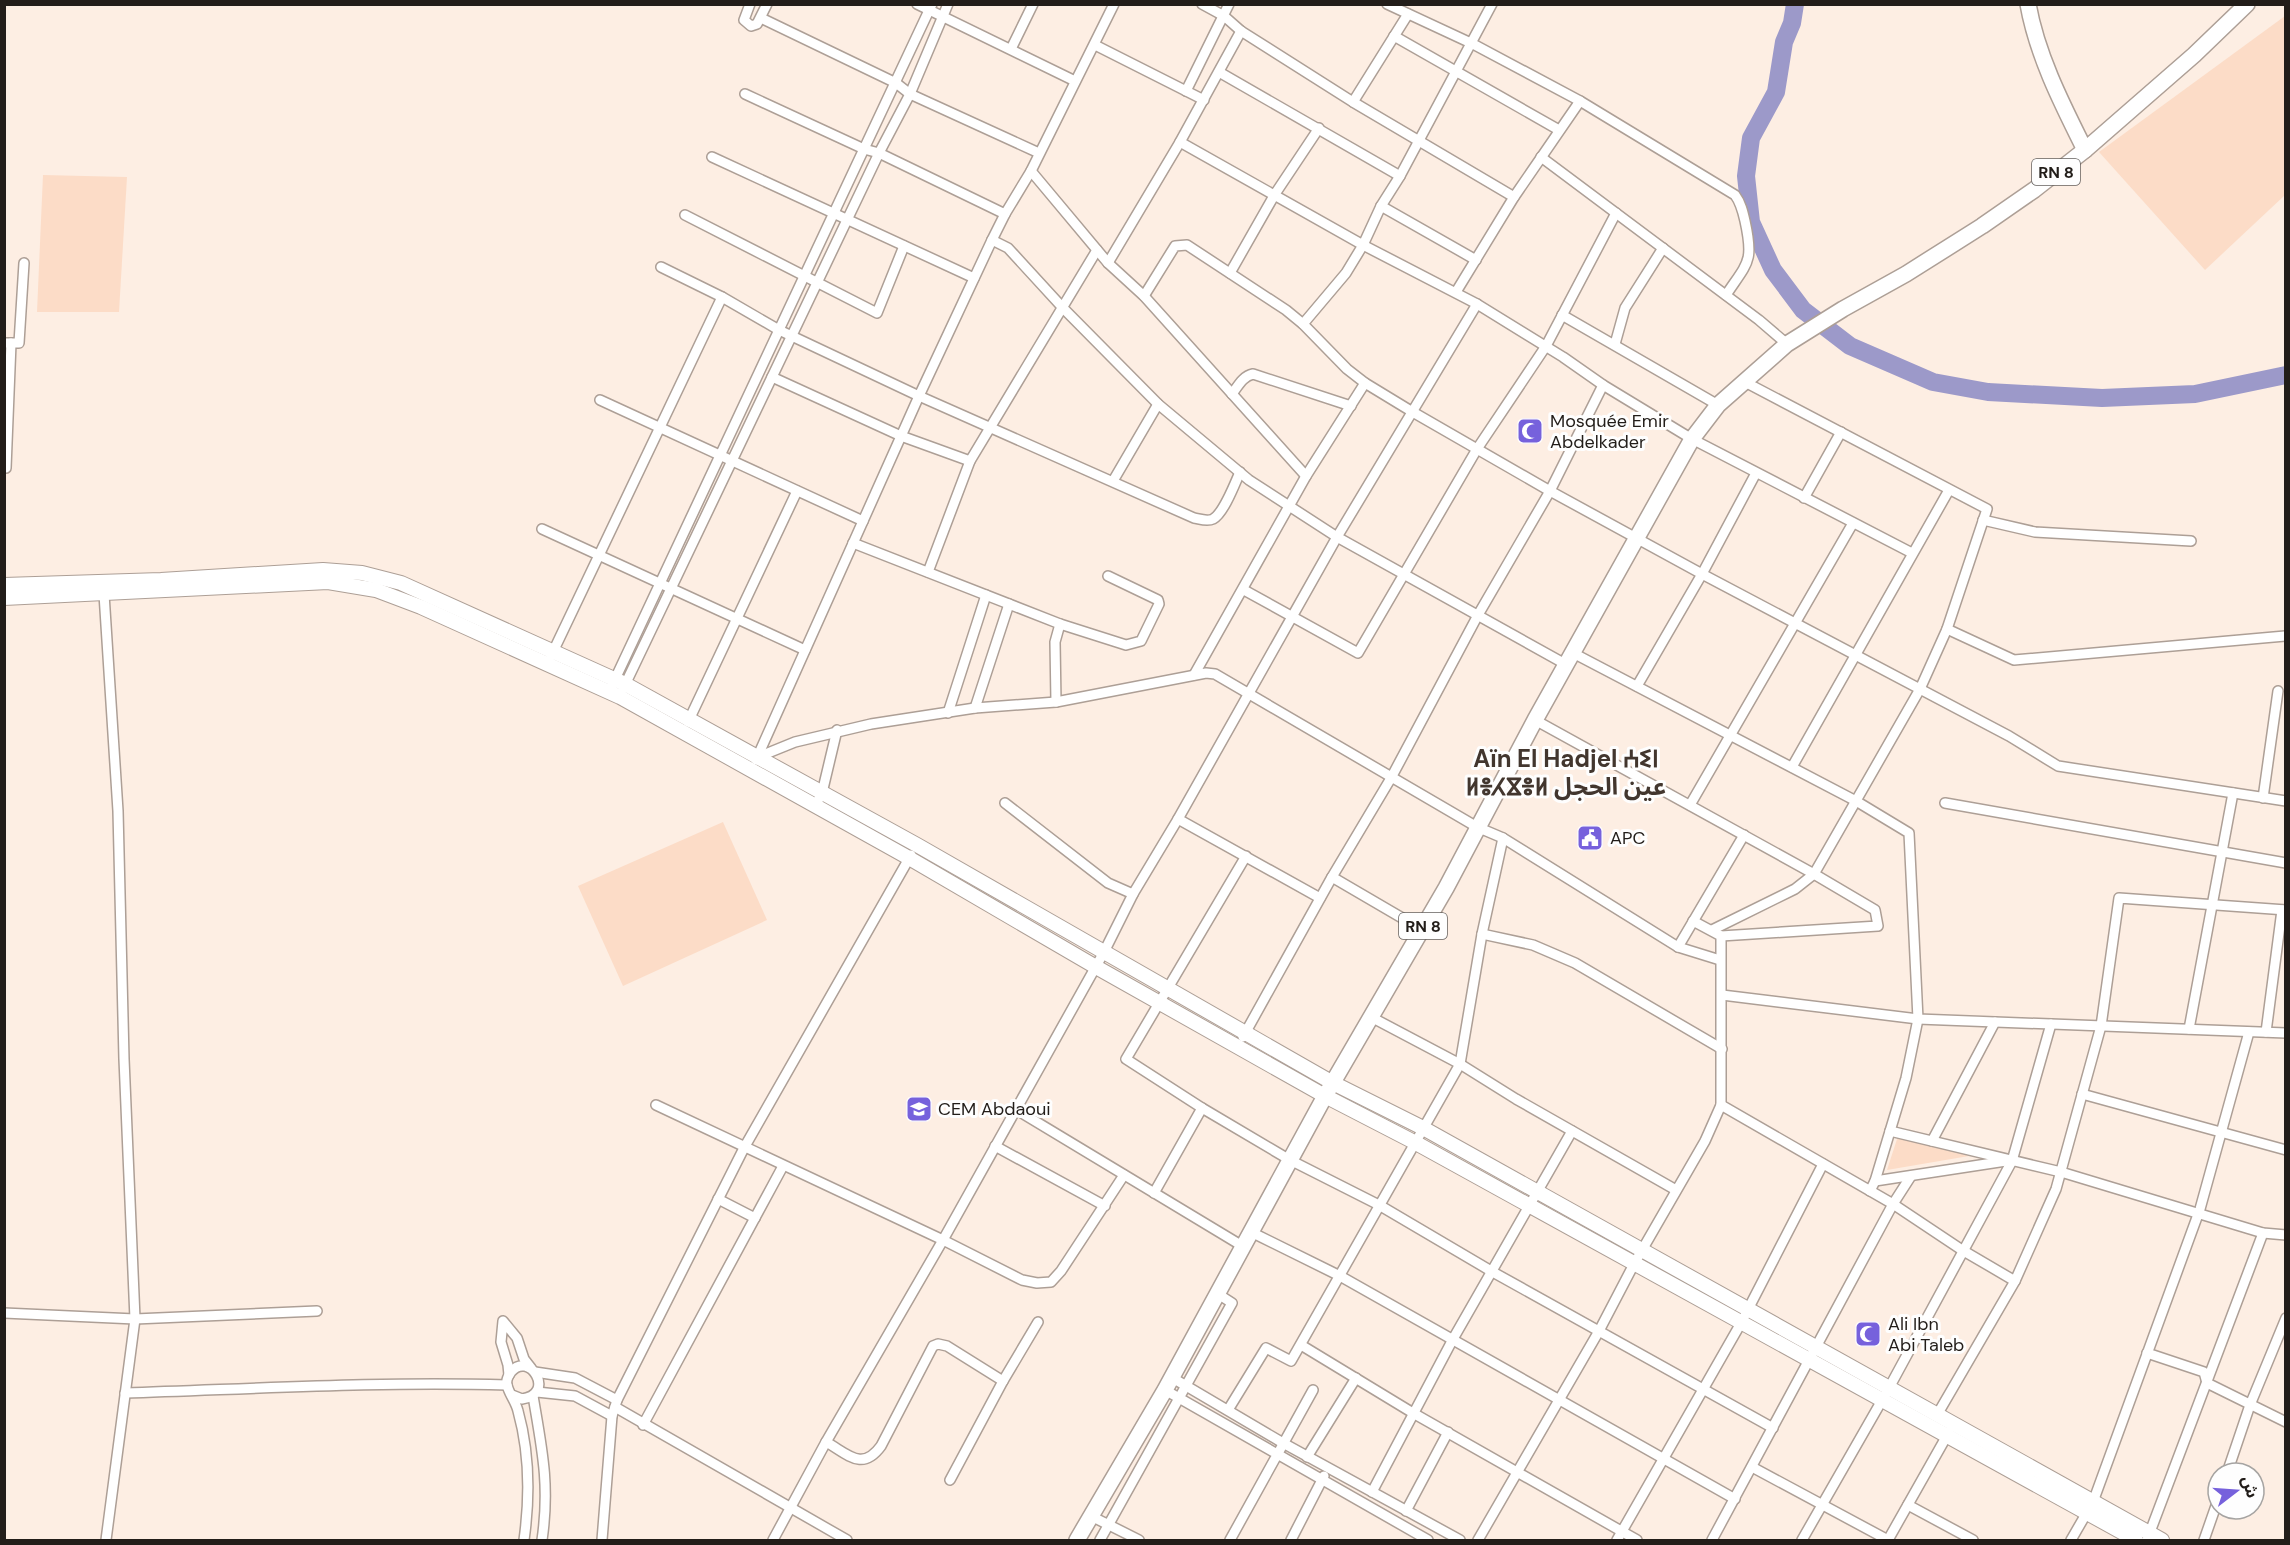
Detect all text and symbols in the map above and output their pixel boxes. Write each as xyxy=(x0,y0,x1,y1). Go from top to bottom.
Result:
road number: RN 8 xyxy=(2032,159,2080,185)
place label: Mosquée Emir Abdelkader xyxy=(1550,409,1669,454)
mosque icon: Mosquée Emir Abdelkader xyxy=(1515,416,1545,446)
district label: Aïn El Hadjel ⵄⵉⵏ ⵍⴻⵃⴵⴻⵍ عين الحجل xyxy=(1466,743,1666,802)
public building icon: APC xyxy=(1575,823,1605,853)
place label: APC xyxy=(1610,826,1645,850)
road number: RN 8 xyxy=(1399,913,1447,939)
school or university icon: CEM Abdaoui xyxy=(904,1094,934,1124)
place label: CEM Abdaoui xyxy=(938,1097,1051,1121)
place label: Ali Ibn Abi Taleb xyxy=(1888,1312,1964,1357)
mosque icon: Ali Ibn Abi Taleb xyxy=(1853,1319,1883,1349)
north arrow xyxy=(2206,1461,2266,1521)
text: ش xyxy=(2237,1473,2263,1500)

